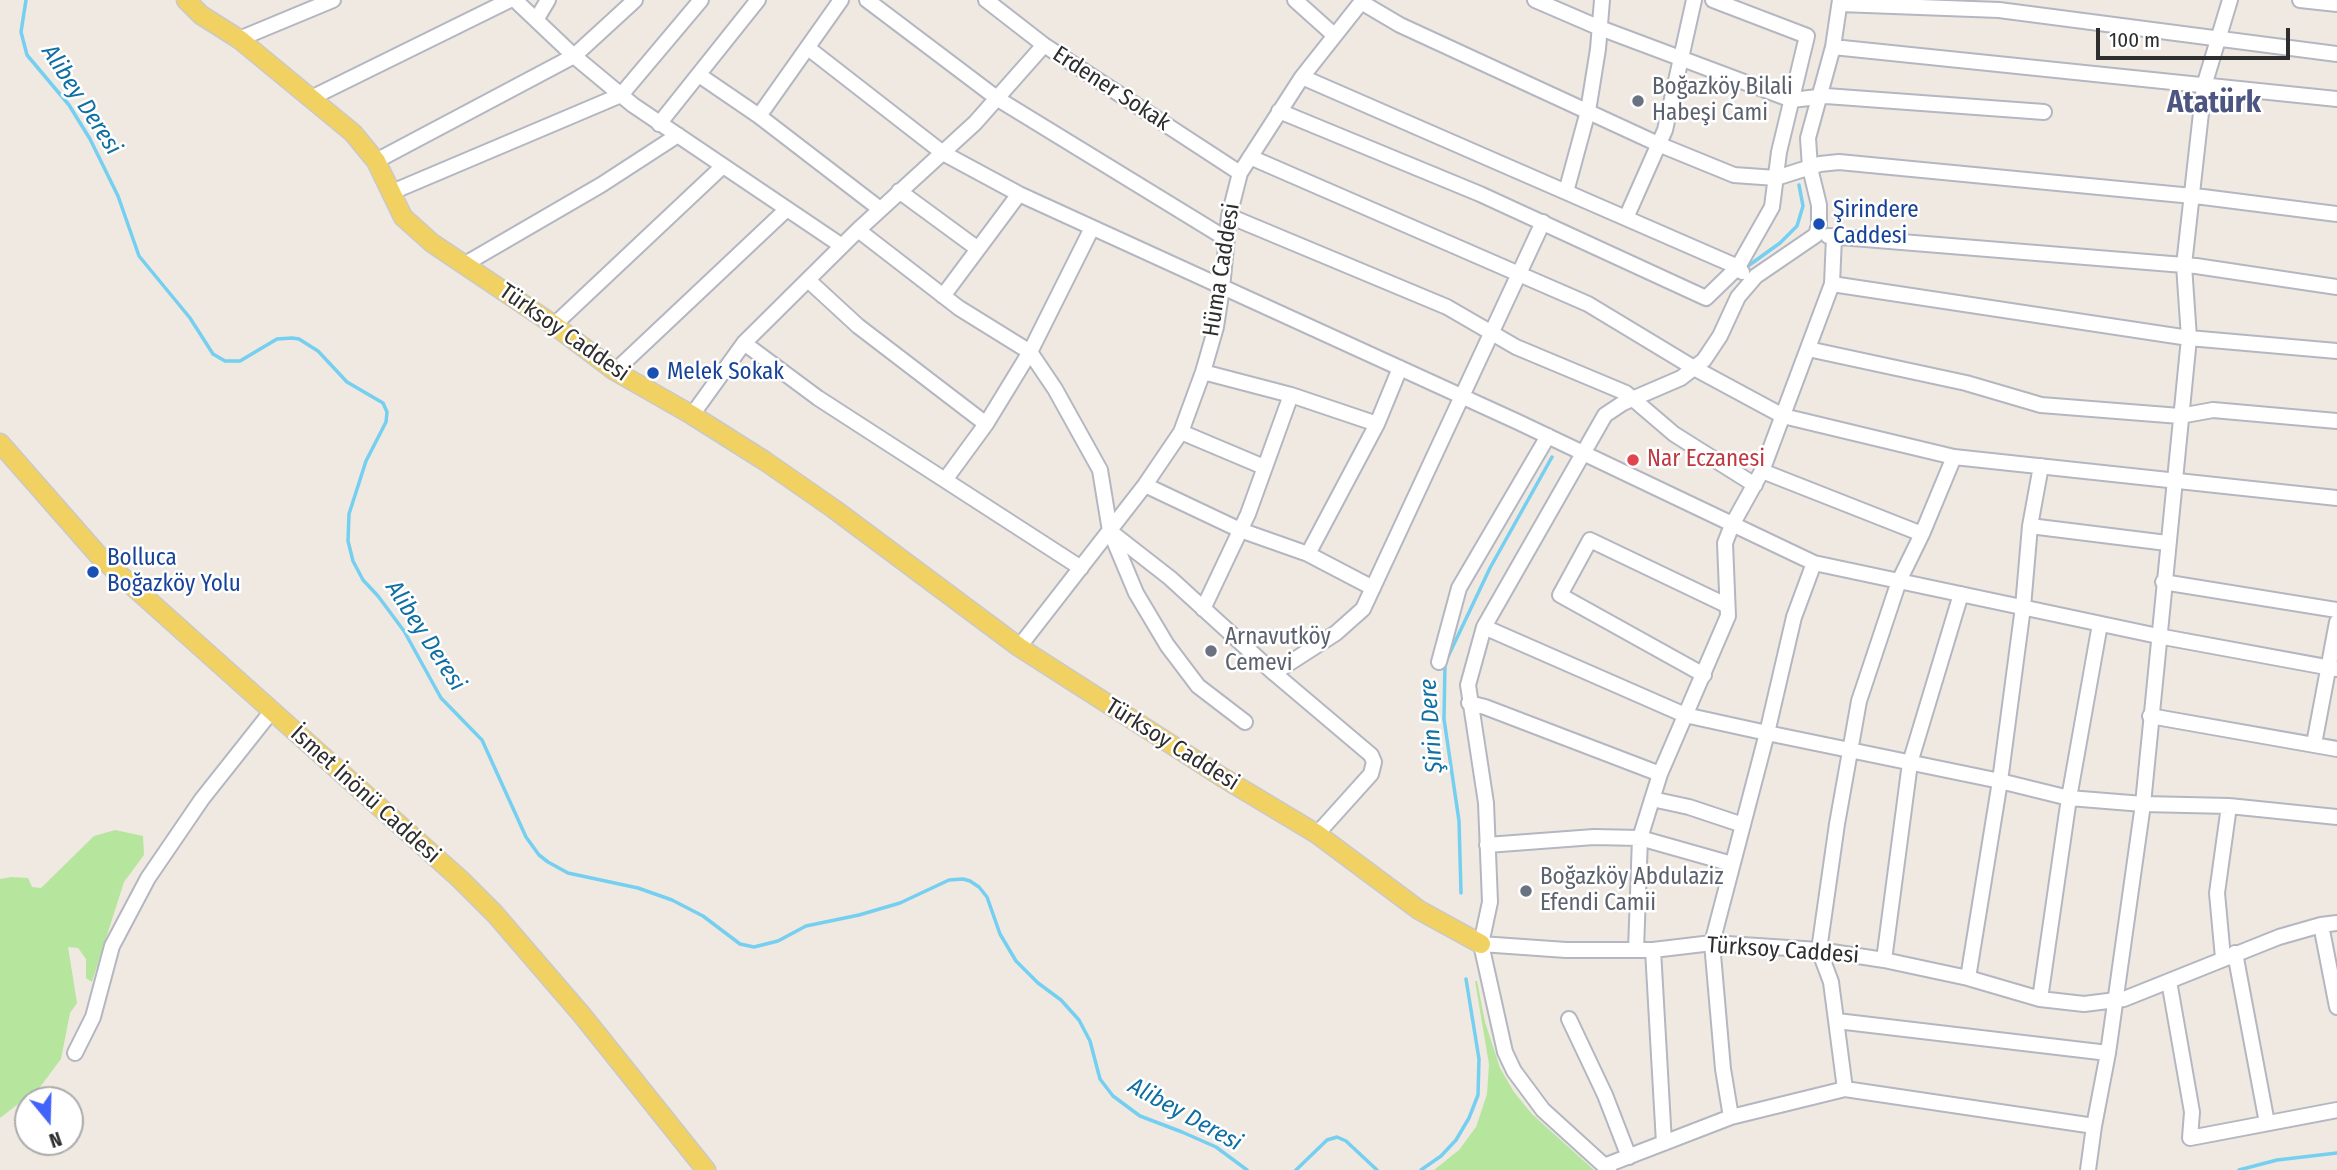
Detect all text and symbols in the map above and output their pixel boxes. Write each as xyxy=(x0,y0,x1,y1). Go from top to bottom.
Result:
scale bar xyxy=(2099,14,2293,58)
text: 100 m xyxy=(2109,27,2160,53)
water label: Alibey Deresi xyxy=(35,40,127,160)
street label: Erdener Sokak xyxy=(1047,41,1175,137)
place label: Boğazköy Bilali Habeşi Cami xyxy=(1652,74,1793,128)
district label: Atatürk xyxy=(2167,86,2261,122)
marker: Boğazköy Bilali Habeşi Cami xyxy=(1630,93,1646,109)
place label: Şirindere Caddesi xyxy=(1833,197,1919,251)
street label: Hüma Caddesi xyxy=(1198,201,1246,339)
marker: Şirindere Caddesi xyxy=(1811,216,1827,232)
street label: Türksoy Caddesi xyxy=(494,278,634,388)
place label: Melek Sokak xyxy=(667,359,784,387)
marker: Melek Sokak xyxy=(645,365,661,381)
place label: Nar Eczanesi xyxy=(1647,446,1765,474)
marker: Nar Eczanesi xyxy=(1625,452,1641,468)
place label: Bolluca Boğazköy Yolu xyxy=(107,545,241,599)
marker: Bolluca Boğazköy Yolu xyxy=(85,564,101,580)
water label: Alibey Deresi xyxy=(379,576,471,696)
place label: Arnavutköy Cemevi xyxy=(1225,624,1331,678)
marker: Arnavutköy Cemevi xyxy=(1203,643,1219,659)
water label: Şirin Dere xyxy=(1414,678,1450,774)
street label: Türksoy Caddesi xyxy=(1100,693,1244,797)
street label: İsmet İnönü Caddesi xyxy=(284,721,446,869)
place label: Boğazköy Abdulaziz Efendi Camii xyxy=(1540,864,1723,918)
marker: Boğazköy Abdulaziz Efendi Camii xyxy=(1518,883,1534,899)
street label: Türksoy Caddesi xyxy=(1706,932,1860,970)
water label: Alibey Deresi xyxy=(1123,1072,1247,1158)
north arrow xyxy=(14,1086,84,1156)
text: N xyxy=(46,1127,64,1152)

